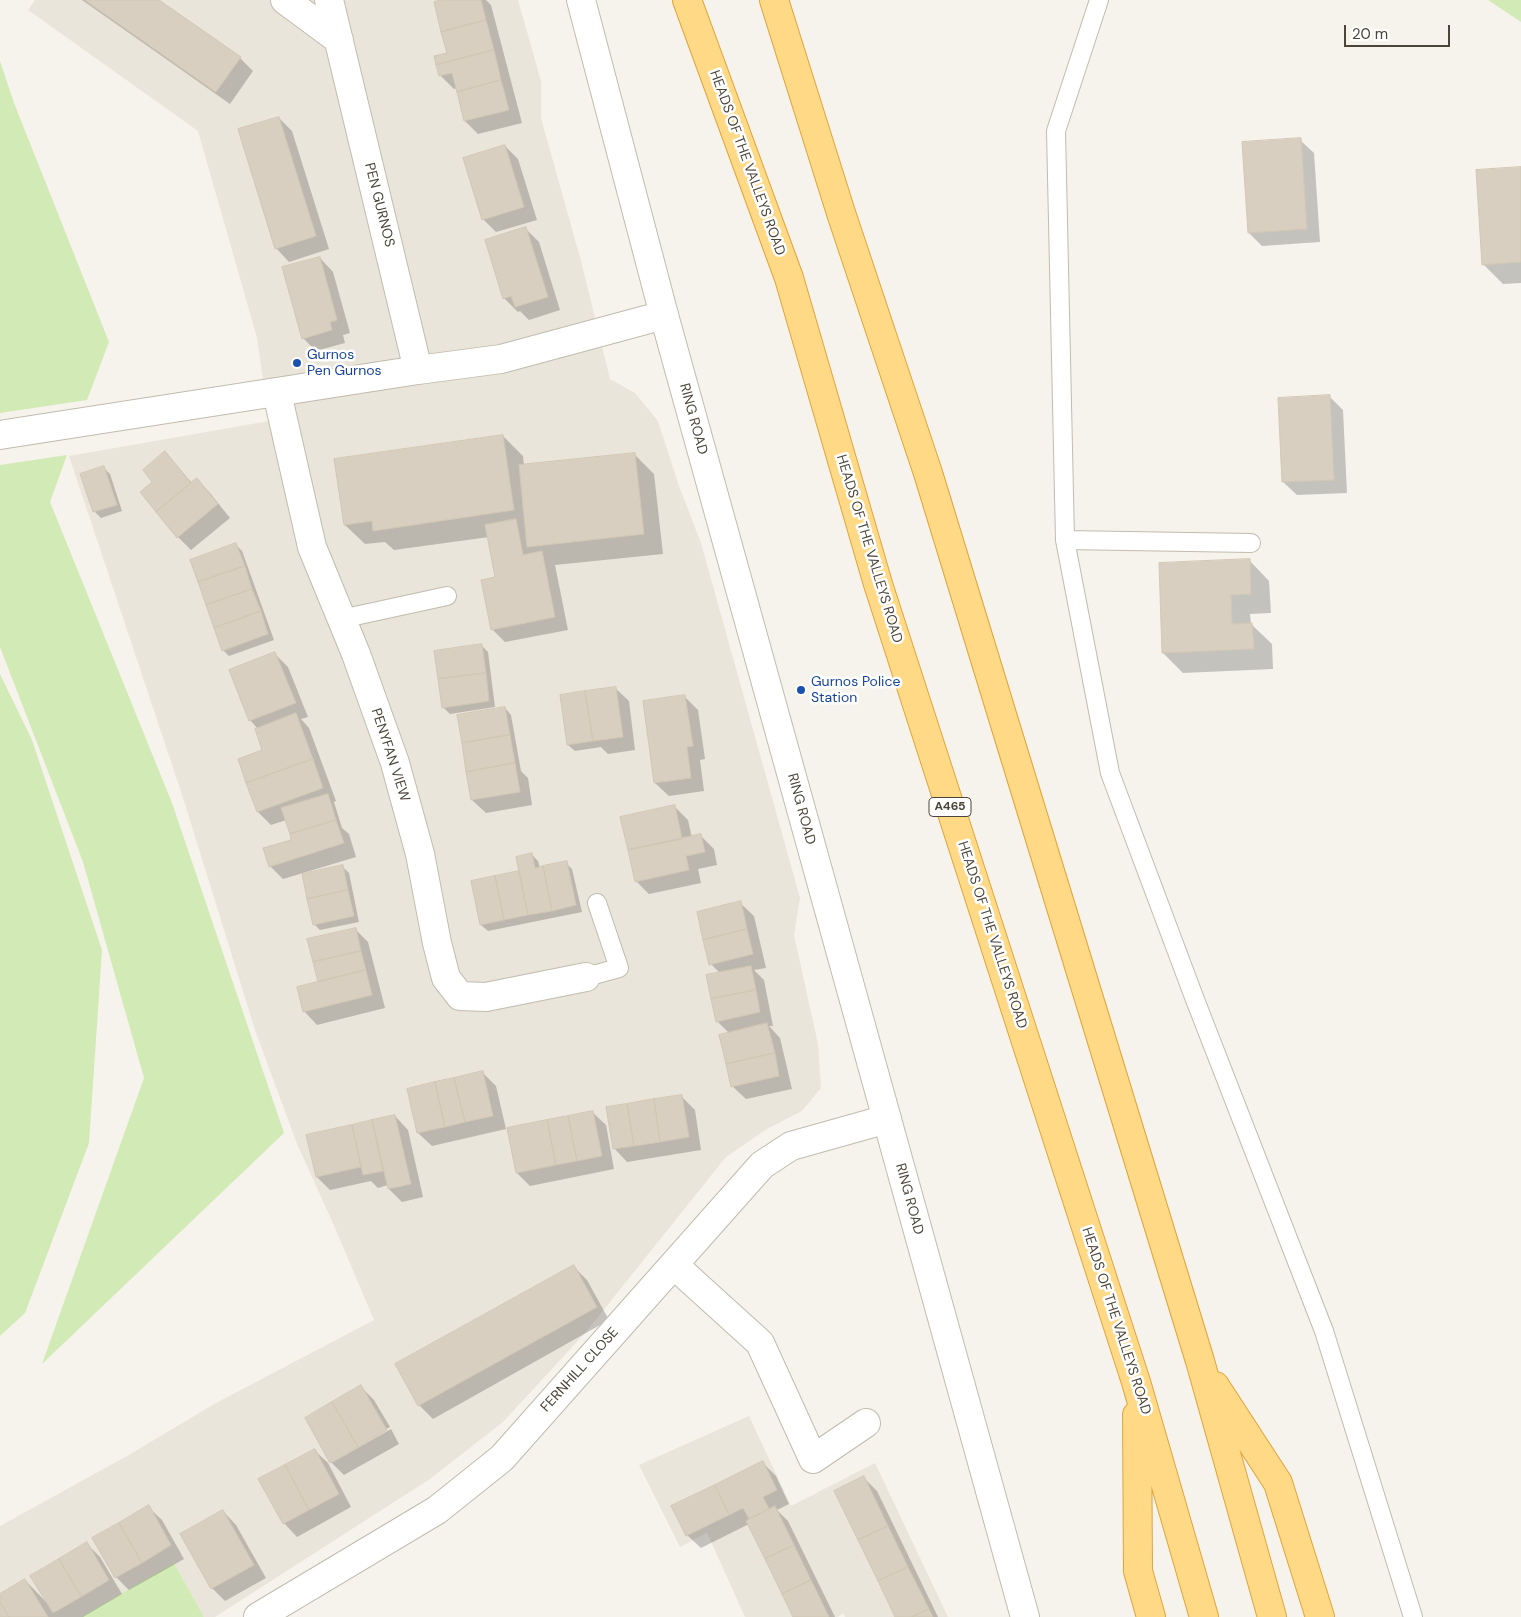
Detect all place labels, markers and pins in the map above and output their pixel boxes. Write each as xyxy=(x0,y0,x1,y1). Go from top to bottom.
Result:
place label: Gurnos Pen Gurnos xyxy=(307,347,382,380)
marker: Gurnos Pen Gurnos xyxy=(291,357,303,369)
place label: Gurnos Police Station xyxy=(811,674,900,706)
marker: Gurnos Police Station xyxy=(795,684,807,696)

